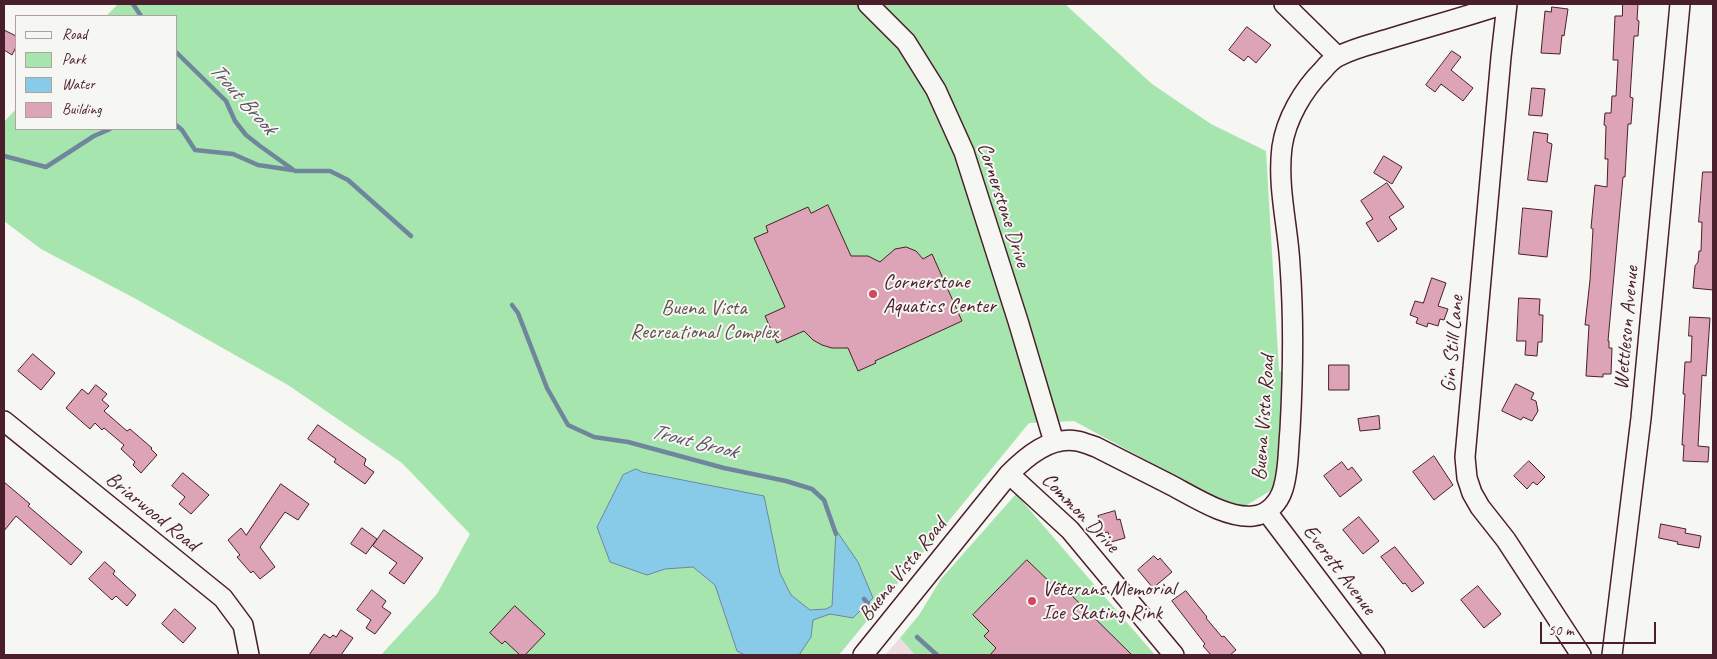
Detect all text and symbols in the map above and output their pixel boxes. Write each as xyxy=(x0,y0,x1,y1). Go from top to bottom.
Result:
legend xyxy=(15,15,178,130)
text: Road xyxy=(62,25,87,44)
text: Park xyxy=(62,50,86,69)
water label: Trout Brook xyxy=(203,58,281,140)
text: Water xyxy=(62,75,95,94)
text: Building xyxy=(62,100,101,119)
street label: Cornerstone Drive xyxy=(971,140,1035,270)
street label: Wettleson Avenue xyxy=(1609,265,1645,391)
place label: Cornerstone Aquatics Center xyxy=(883,269,996,319)
marker: Cornerstone Aquatics Center xyxy=(867,288,879,300)
park label: Buena Vista Recreational Complex xyxy=(630,295,778,345)
street label: Gin Still Lane xyxy=(1436,295,1470,393)
street label: Buena Vista Road xyxy=(1247,354,1281,482)
water label: Trout Brook xyxy=(648,419,740,465)
street label: Briarwood Road xyxy=(100,467,204,557)
street label: Common Drive xyxy=(1036,468,1124,558)
street label: Buena Vista Road xyxy=(854,513,952,627)
street label: Everett Avenue xyxy=(1297,520,1381,620)
place label: Veterans Memorial Ice Skating Rink xyxy=(1042,576,1175,626)
marker: Veterans Memorial Ice Skating Rink xyxy=(1026,595,1038,607)
scale bar xyxy=(1542,612,1658,644)
text: 50 m xyxy=(1548,621,1574,640)

